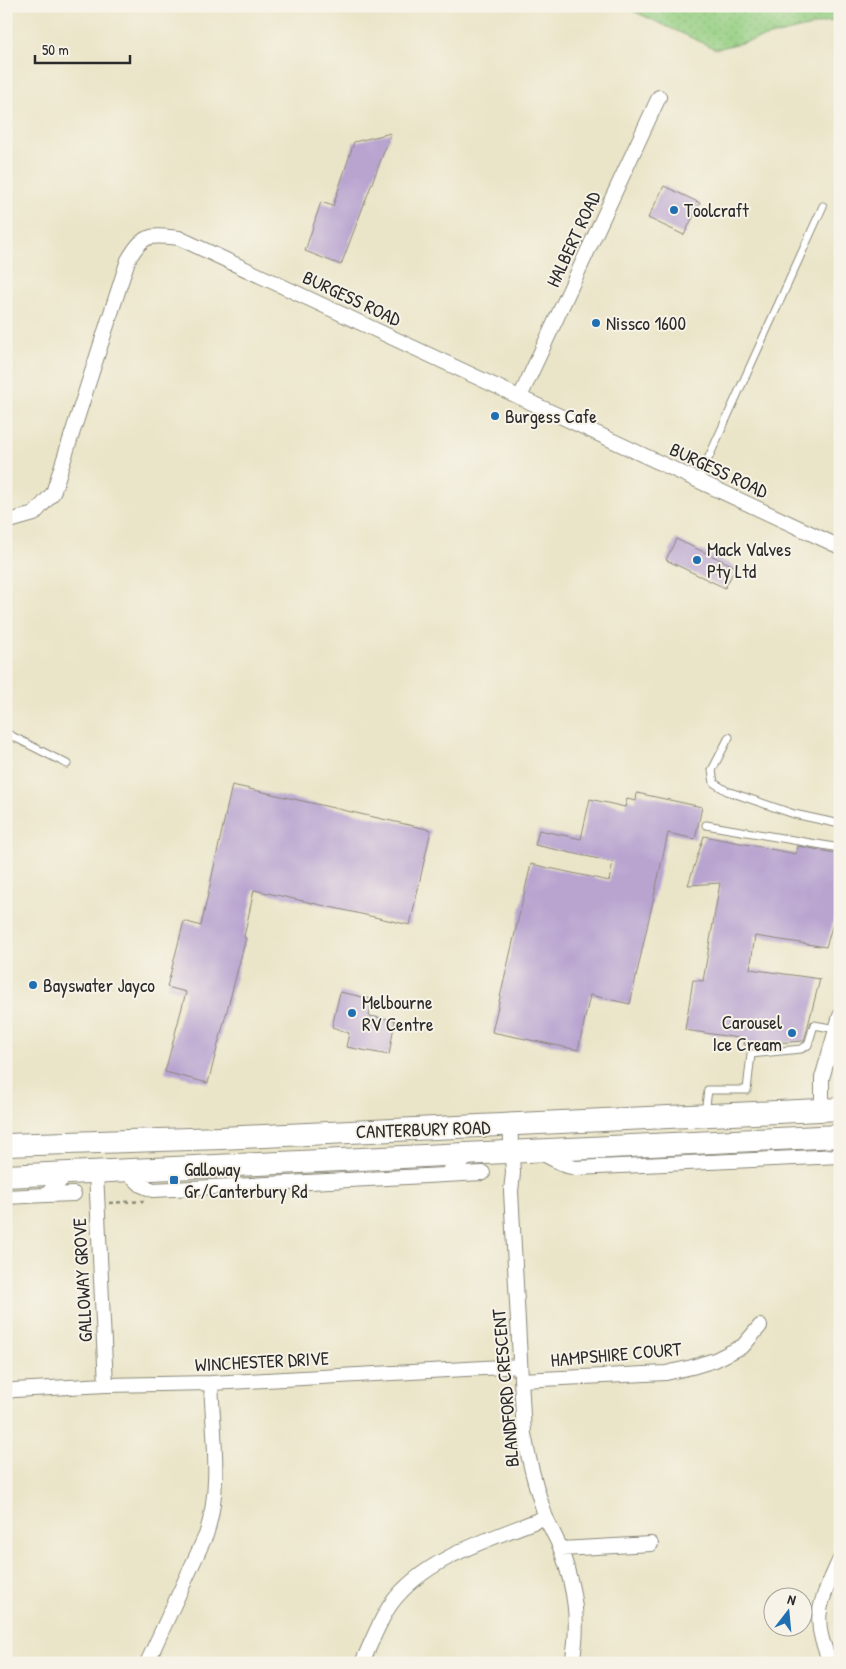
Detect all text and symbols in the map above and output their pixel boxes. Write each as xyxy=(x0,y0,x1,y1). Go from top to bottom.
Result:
scale bar xyxy=(35,32,130,64)
text: 50 m xyxy=(42,39,69,60)
street label: HALBERT ROAD xyxy=(540,187,606,291)
place label: Toolcraft xyxy=(684,197,749,223)
marker: Toolcraft xyxy=(668,204,680,216)
street label: BURGESS ROAD xyxy=(299,264,405,332)
place label: Nissco 1600 xyxy=(606,310,686,336)
marker: Nissco 1600 xyxy=(590,317,602,329)
place label: Burgess Cafe xyxy=(505,403,597,429)
marker: Burgess Cafe xyxy=(489,410,501,422)
street label: BURGESS ROAD xyxy=(666,436,772,504)
place label: Mack Valves Pty Ltd xyxy=(707,536,791,584)
marker: Mack Valves Pty Ltd xyxy=(691,554,703,566)
place label: Bayswater Jayco xyxy=(43,972,155,998)
marker: Bayswater Jayco xyxy=(27,979,39,991)
place label: Melbourne RV Centre xyxy=(362,989,434,1037)
marker: Melbourne RV Centre xyxy=(346,1007,358,1019)
place label: Carousel Ice Cream xyxy=(713,1009,783,1057)
marker: Carousel Ice Cream xyxy=(786,1027,798,1039)
street label: CANTERBURY ROAD xyxy=(355,1114,491,1144)
place label: Galloway Gr/Canterbury Rd xyxy=(184,1156,308,1204)
marker: Galloway Gr/Canterbury Rd xyxy=(168,1174,180,1186)
street label: GALLOWAY GROVE xyxy=(66,1217,98,1343)
street label: BLANDFORD CRESCENT xyxy=(485,1307,525,1468)
street label: HAMPSHIRE COURT xyxy=(550,1335,683,1373)
street label: WINCHESTER DRIVE xyxy=(194,1344,330,1377)
north arrow xyxy=(764,1586,814,1636)
text: N xyxy=(786,1589,798,1609)

